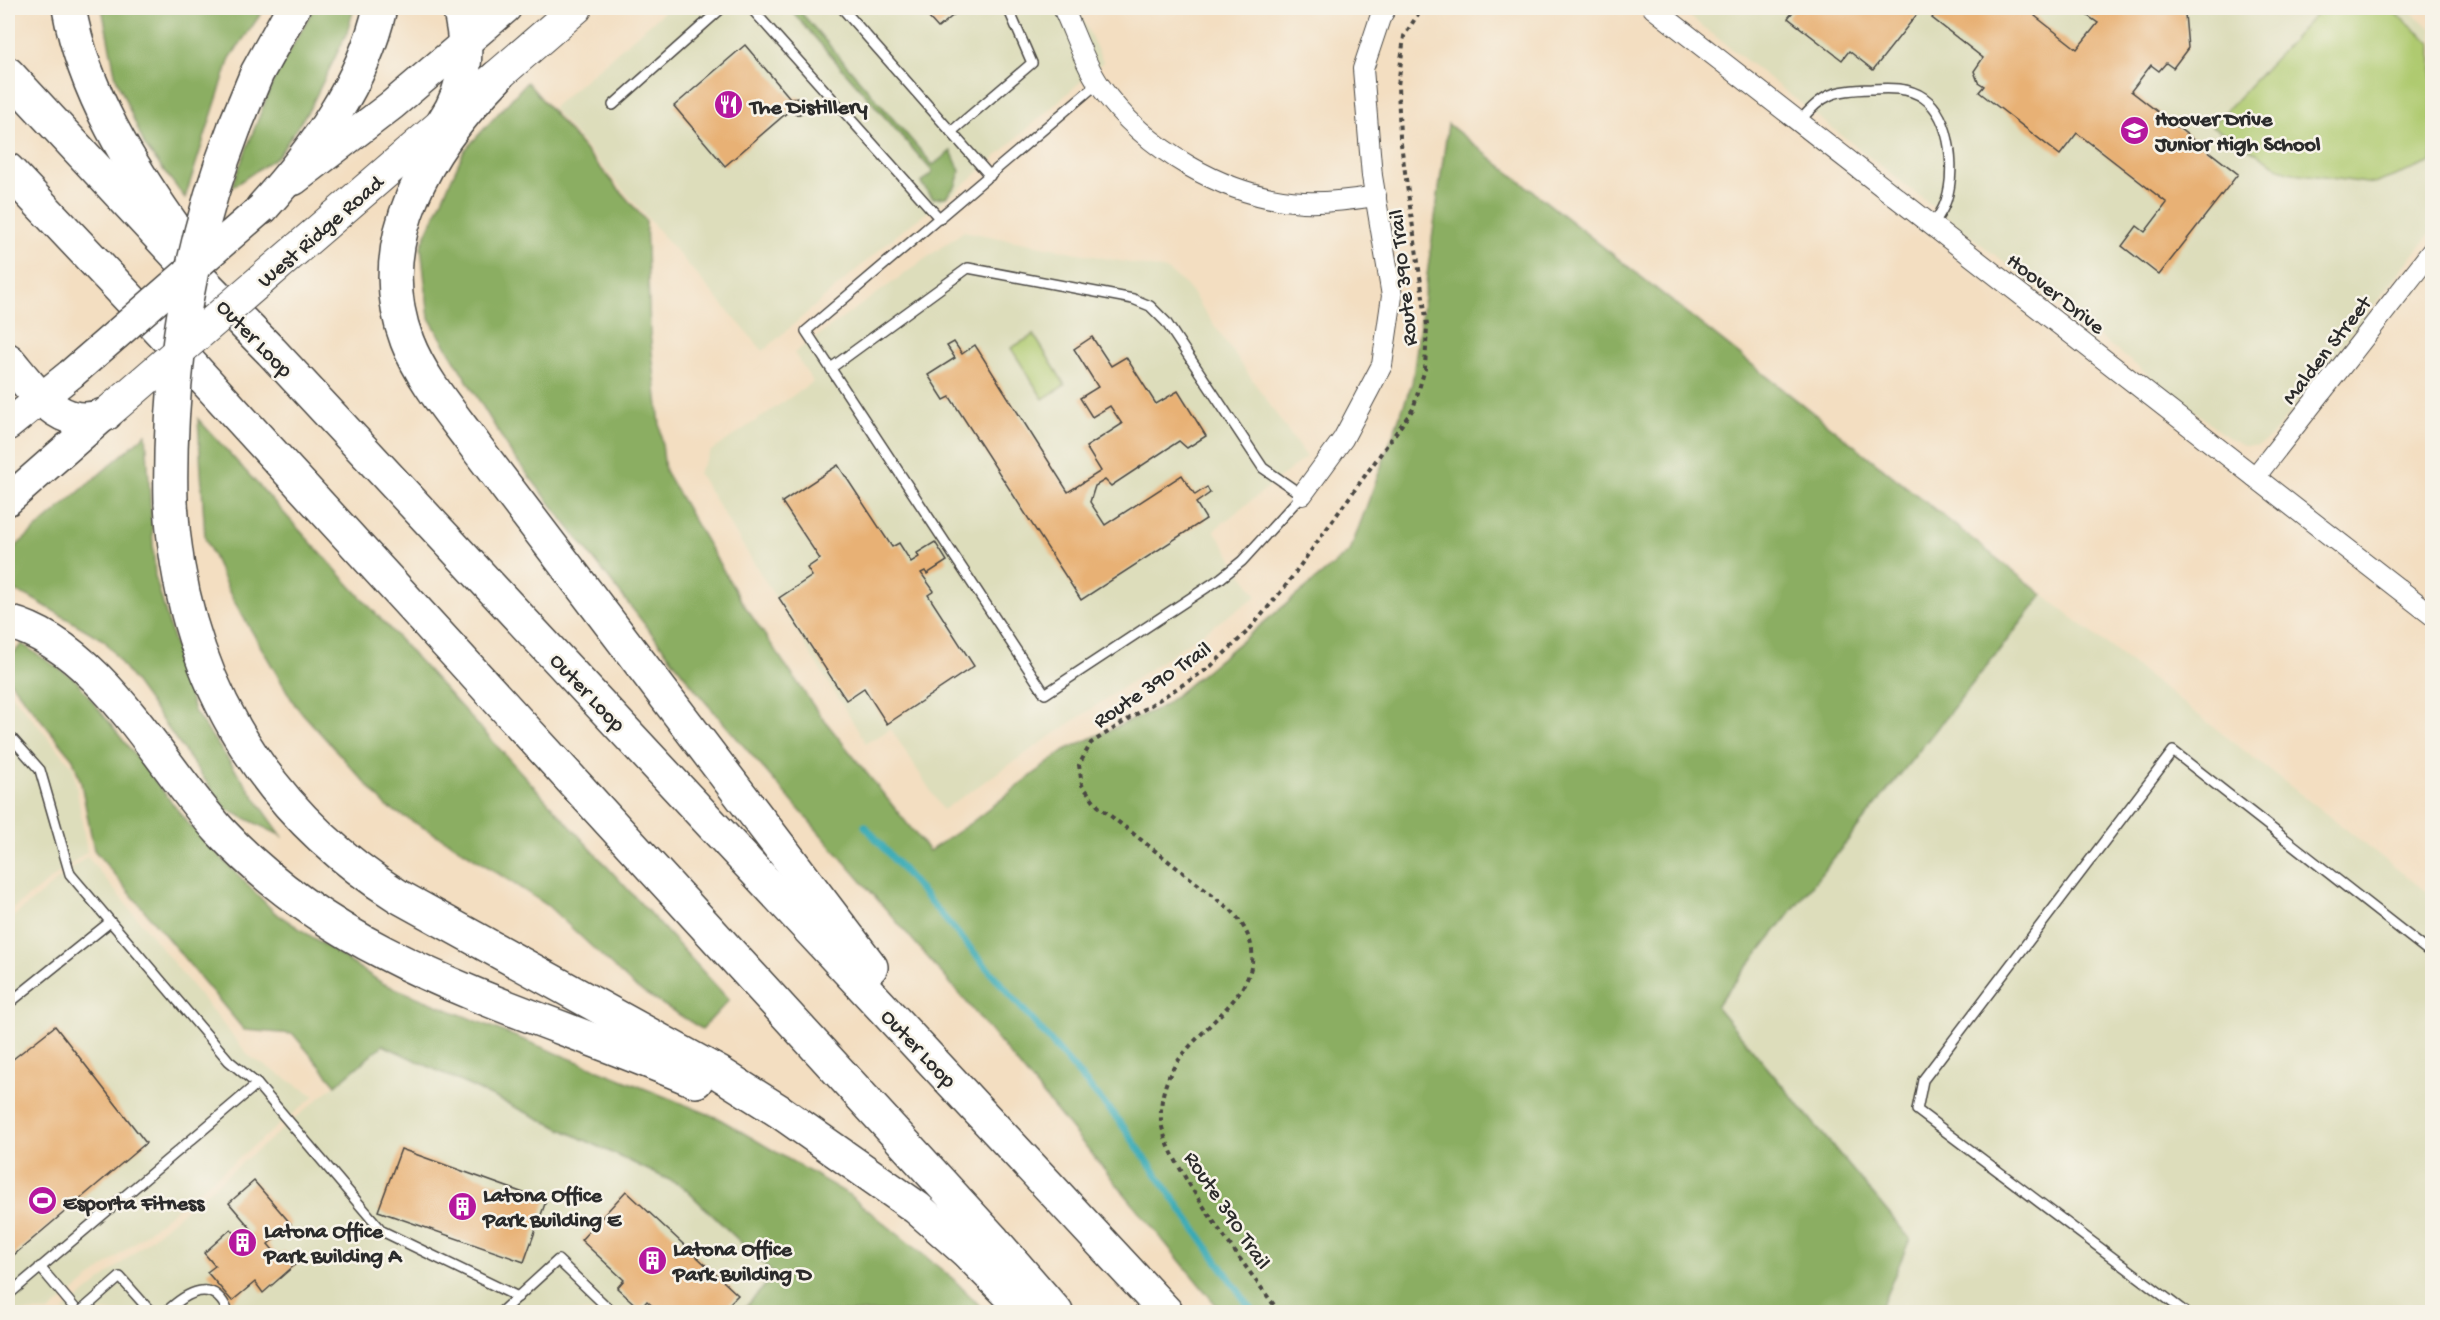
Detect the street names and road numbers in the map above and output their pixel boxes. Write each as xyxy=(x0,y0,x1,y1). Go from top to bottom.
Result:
street label: West Ridge Road xyxy=(253,170,392,295)
street label: Route 390 Trail xyxy=(1385,208,1425,347)
street label: Hoover Drive xyxy=(2000,249,2109,342)
street label: Malden Street xyxy=(2278,290,2380,411)
street label: Outer Loop xyxy=(210,295,297,384)
street label: Route 390 Trail xyxy=(1089,637,1217,735)
street label: Outer Loop xyxy=(543,649,629,739)
street label: Outer Loop xyxy=(874,1005,960,1095)
street label: Route 390 Trail xyxy=(1177,1147,1275,1275)

